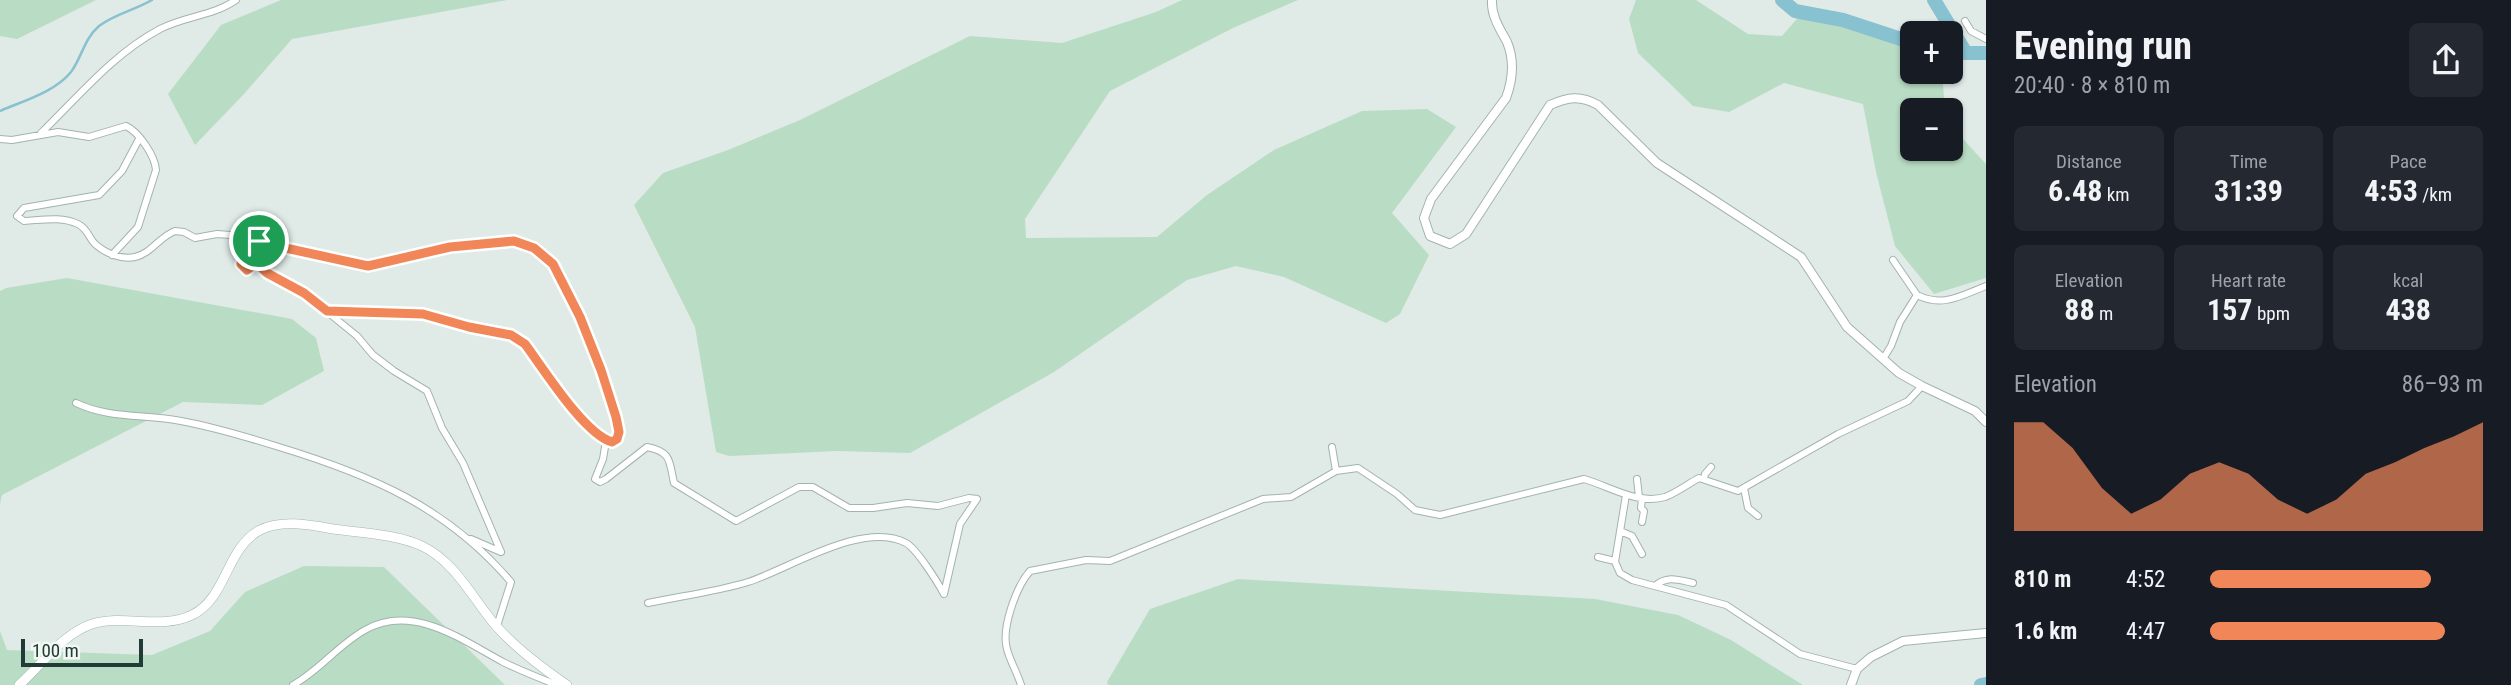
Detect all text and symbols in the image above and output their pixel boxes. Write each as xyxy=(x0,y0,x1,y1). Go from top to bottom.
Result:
map controls xyxy=(1900,21,1963,161)
button: + xyxy=(1900,21,1963,84)
button: share xyxy=(2409,23,2483,97)
text: Evening run xyxy=(2014,24,2192,68)
text: 20:40 · 8 × 810 m xyxy=(2014,72,2170,99)
button: − xyxy=(1900,98,1963,161)
text: Distance xyxy=(2056,150,2122,173)
text: Time xyxy=(2230,150,2267,173)
text: Pace xyxy=(2390,150,2427,173)
text: 6.48 xyxy=(2048,173,2102,208)
text: 31:39 xyxy=(2214,173,2283,208)
text: 4:53 xyxy=(2364,173,2418,208)
text: km xyxy=(2102,183,2130,206)
text: /km xyxy=(2418,183,2452,206)
pin xyxy=(229,211,289,271)
icon: arrive xyxy=(240,222,278,260)
text: Elevation xyxy=(2055,269,2123,292)
text: Heart rate xyxy=(2211,269,2286,292)
text: kcal xyxy=(2393,269,2423,292)
text: 88 xyxy=(2064,292,2095,327)
text: 157 xyxy=(2207,292,2253,327)
text: 438 xyxy=(2385,292,2431,327)
text: m xyxy=(2095,302,2113,325)
text: bpm xyxy=(2253,302,2290,325)
text: Elevation xyxy=(2014,371,2097,398)
text: 86–93 m xyxy=(2402,371,2483,398)
text: 810 m xyxy=(2014,566,2071,593)
text: 4:52 xyxy=(2126,566,2165,593)
text: 1.6 km xyxy=(2014,618,2077,645)
text: 4:47 xyxy=(2126,618,2165,645)
scale bar xyxy=(21,636,144,668)
text: 100 m xyxy=(32,639,79,662)

